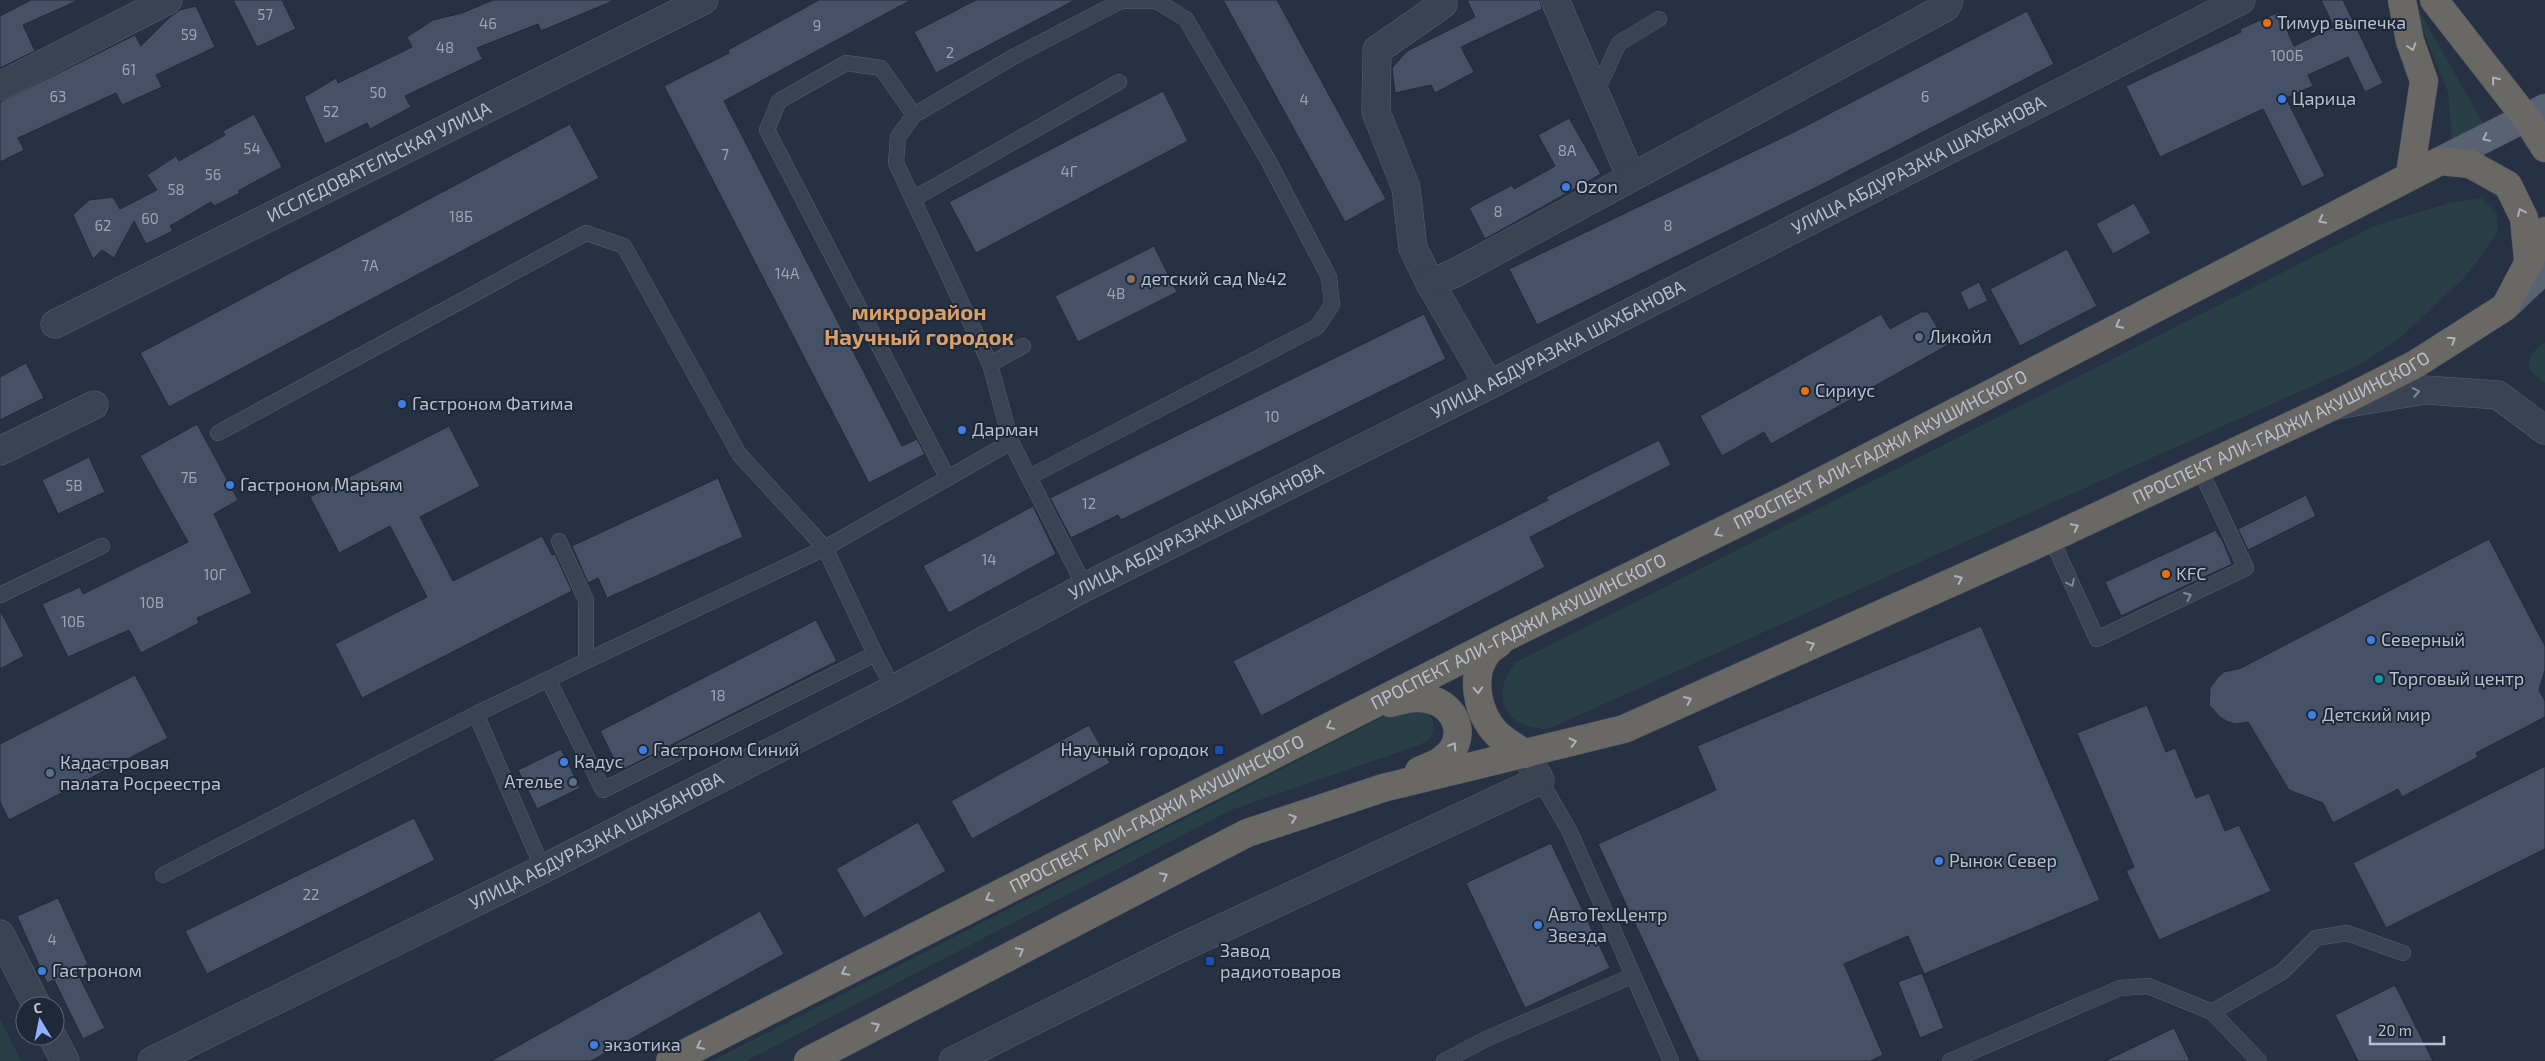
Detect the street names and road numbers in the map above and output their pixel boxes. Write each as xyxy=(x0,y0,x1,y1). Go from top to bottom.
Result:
street label: УЛИЦА АБДУРАЗАКА ШАХБАНОВА xyxy=(1788,90,2050,238)
street label: ИССЛЕДОВАТЕЛЬСКАЯ УЛИЦА xyxy=(263,96,495,227)
street label: УЛИЦА АБДУРАЗАКА ШАХБАНОВА xyxy=(1427,274,1689,422)
street label: ПРОСПЕКТ АЛИ-ГАДЖИ АКУШИНСКОГО xyxy=(2129,346,2434,508)
street label: ПРОСПЕКТ АЛИ-ГАДЖИ АКУШИНСКОГО xyxy=(1729,365,2031,534)
street label: УЛИЦА АБДУРАЗАКА ШАХБАНОВА xyxy=(1065,457,1328,604)
street label: ПРОСПЕКТ АЛИ-ГАДЖИ АКУШИНСКОГО xyxy=(1367,548,1670,714)
street label: ПРОСПЕКТ АЛИ-ГАДЖИ АКУШИНСКОГО xyxy=(1005,729,1308,897)
street label: УЛИЦА АБДУРАЗАКА ШАХБАНОВА xyxy=(465,766,728,914)

